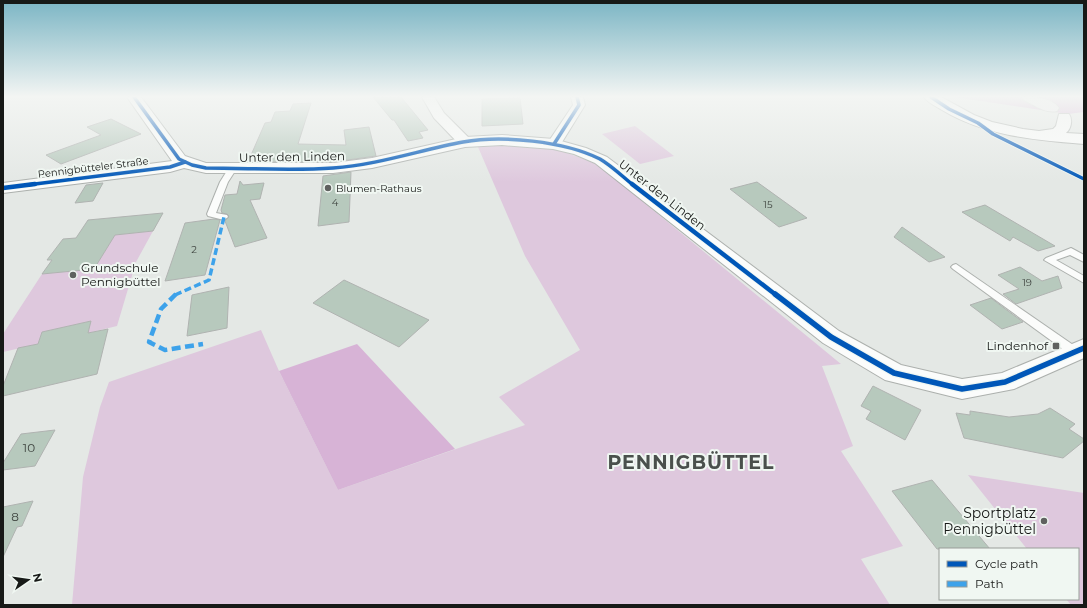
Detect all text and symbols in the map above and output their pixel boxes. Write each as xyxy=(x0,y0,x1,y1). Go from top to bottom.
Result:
street label: Unter den Linden xyxy=(239,148,345,165)
street label: Pennigbütteler Straße xyxy=(37,154,149,181)
street label: Unter den Linden xyxy=(616,156,709,233)
place label: Blumen-Rathaus xyxy=(336,182,422,195)
marker: Blumen-Rathaus xyxy=(323,183,333,193)
house number: 4 xyxy=(332,196,339,209)
house number: 15 xyxy=(763,198,773,211)
house number: 2 xyxy=(191,243,197,256)
place label: Grundschule Pennigbüttel xyxy=(81,260,160,289)
marker: Grundschule Pennigbüttel xyxy=(68,270,78,280)
house number: 19 xyxy=(1022,276,1032,289)
place label: Lindenhof xyxy=(986,338,1049,353)
marker: Lindenhof xyxy=(1051,341,1061,351)
house number: 10 xyxy=(23,440,35,455)
district label: PENNIGBÜTTEL xyxy=(607,451,775,474)
place label: Sportplatz Pennigbüttel xyxy=(943,504,1036,538)
house number: 8 xyxy=(11,509,19,524)
marker: Sportplatz Pennigbüttel xyxy=(1039,516,1049,526)
legend xyxy=(939,548,1079,600)
text: Cycle path xyxy=(975,556,1038,571)
north arrow xyxy=(8,560,48,600)
text: N xyxy=(30,572,46,584)
text: Path xyxy=(975,576,1004,591)

